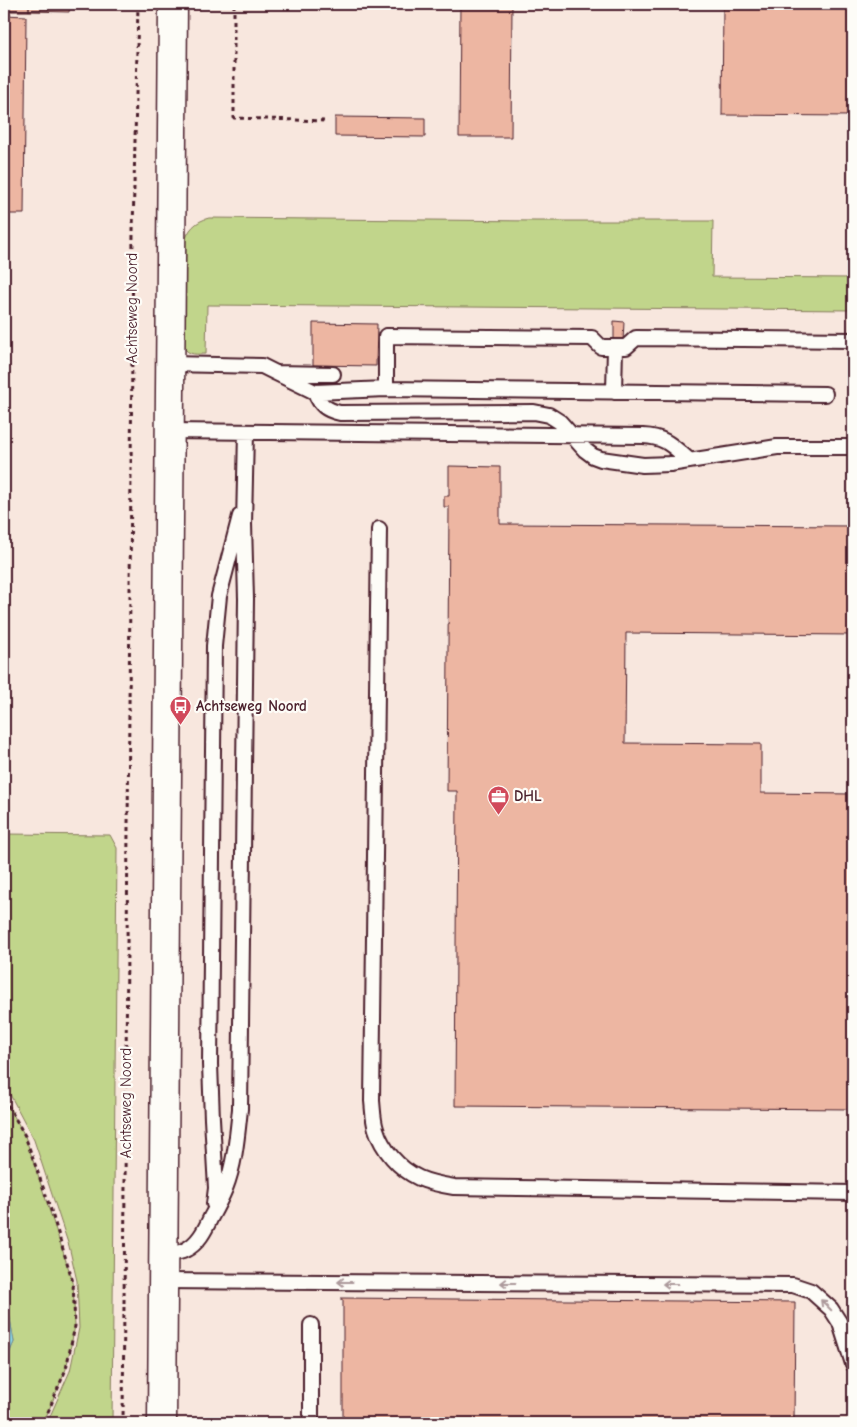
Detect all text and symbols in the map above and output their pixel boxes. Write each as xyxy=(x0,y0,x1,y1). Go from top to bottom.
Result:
street label: Achtseweg Noord xyxy=(123,253,141,363)
bus stop icon: Achtseweg Noord xyxy=(168,694,192,725)
place label: Achtseweg Noord xyxy=(196,697,307,715)
office icon: DHL xyxy=(486,784,510,815)
place label: DHL xyxy=(514,787,542,805)
street label: Achtseweg Noord xyxy=(117,1048,135,1158)
one-way arrow xyxy=(337,1277,354,1287)
one-way arrow xyxy=(500,1278,516,1288)
one-way arrow xyxy=(662,1279,678,1289)
one-way arrow xyxy=(820,1299,832,1311)

